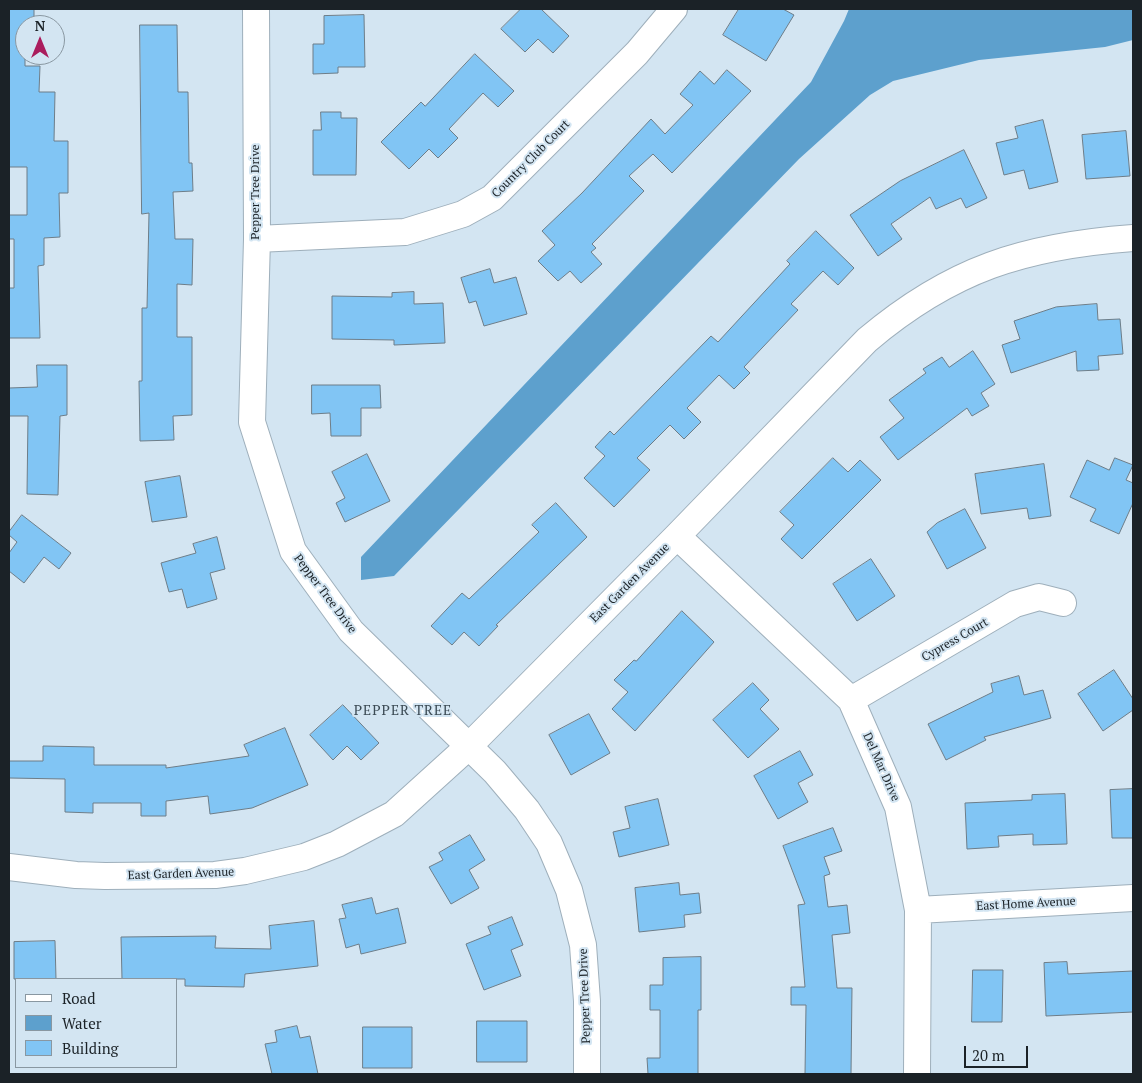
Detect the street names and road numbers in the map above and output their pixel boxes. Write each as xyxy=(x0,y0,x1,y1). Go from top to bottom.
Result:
street label: Country Club Court xyxy=(489,117,573,201)
street label: Pepper Tree Drive xyxy=(249,144,263,240)
street label: East Garden Avenue xyxy=(587,540,673,626)
street label: Pepper Tree Drive xyxy=(291,552,359,636)
street label: Cypress Court xyxy=(919,615,991,665)
street label: Del Mar Drive xyxy=(859,730,903,804)
street label: East Garden Avenue xyxy=(128,865,234,883)
street label: East Home Avenue xyxy=(976,894,1076,914)
street label: Pepper Tree Drive xyxy=(576,948,594,1044)

